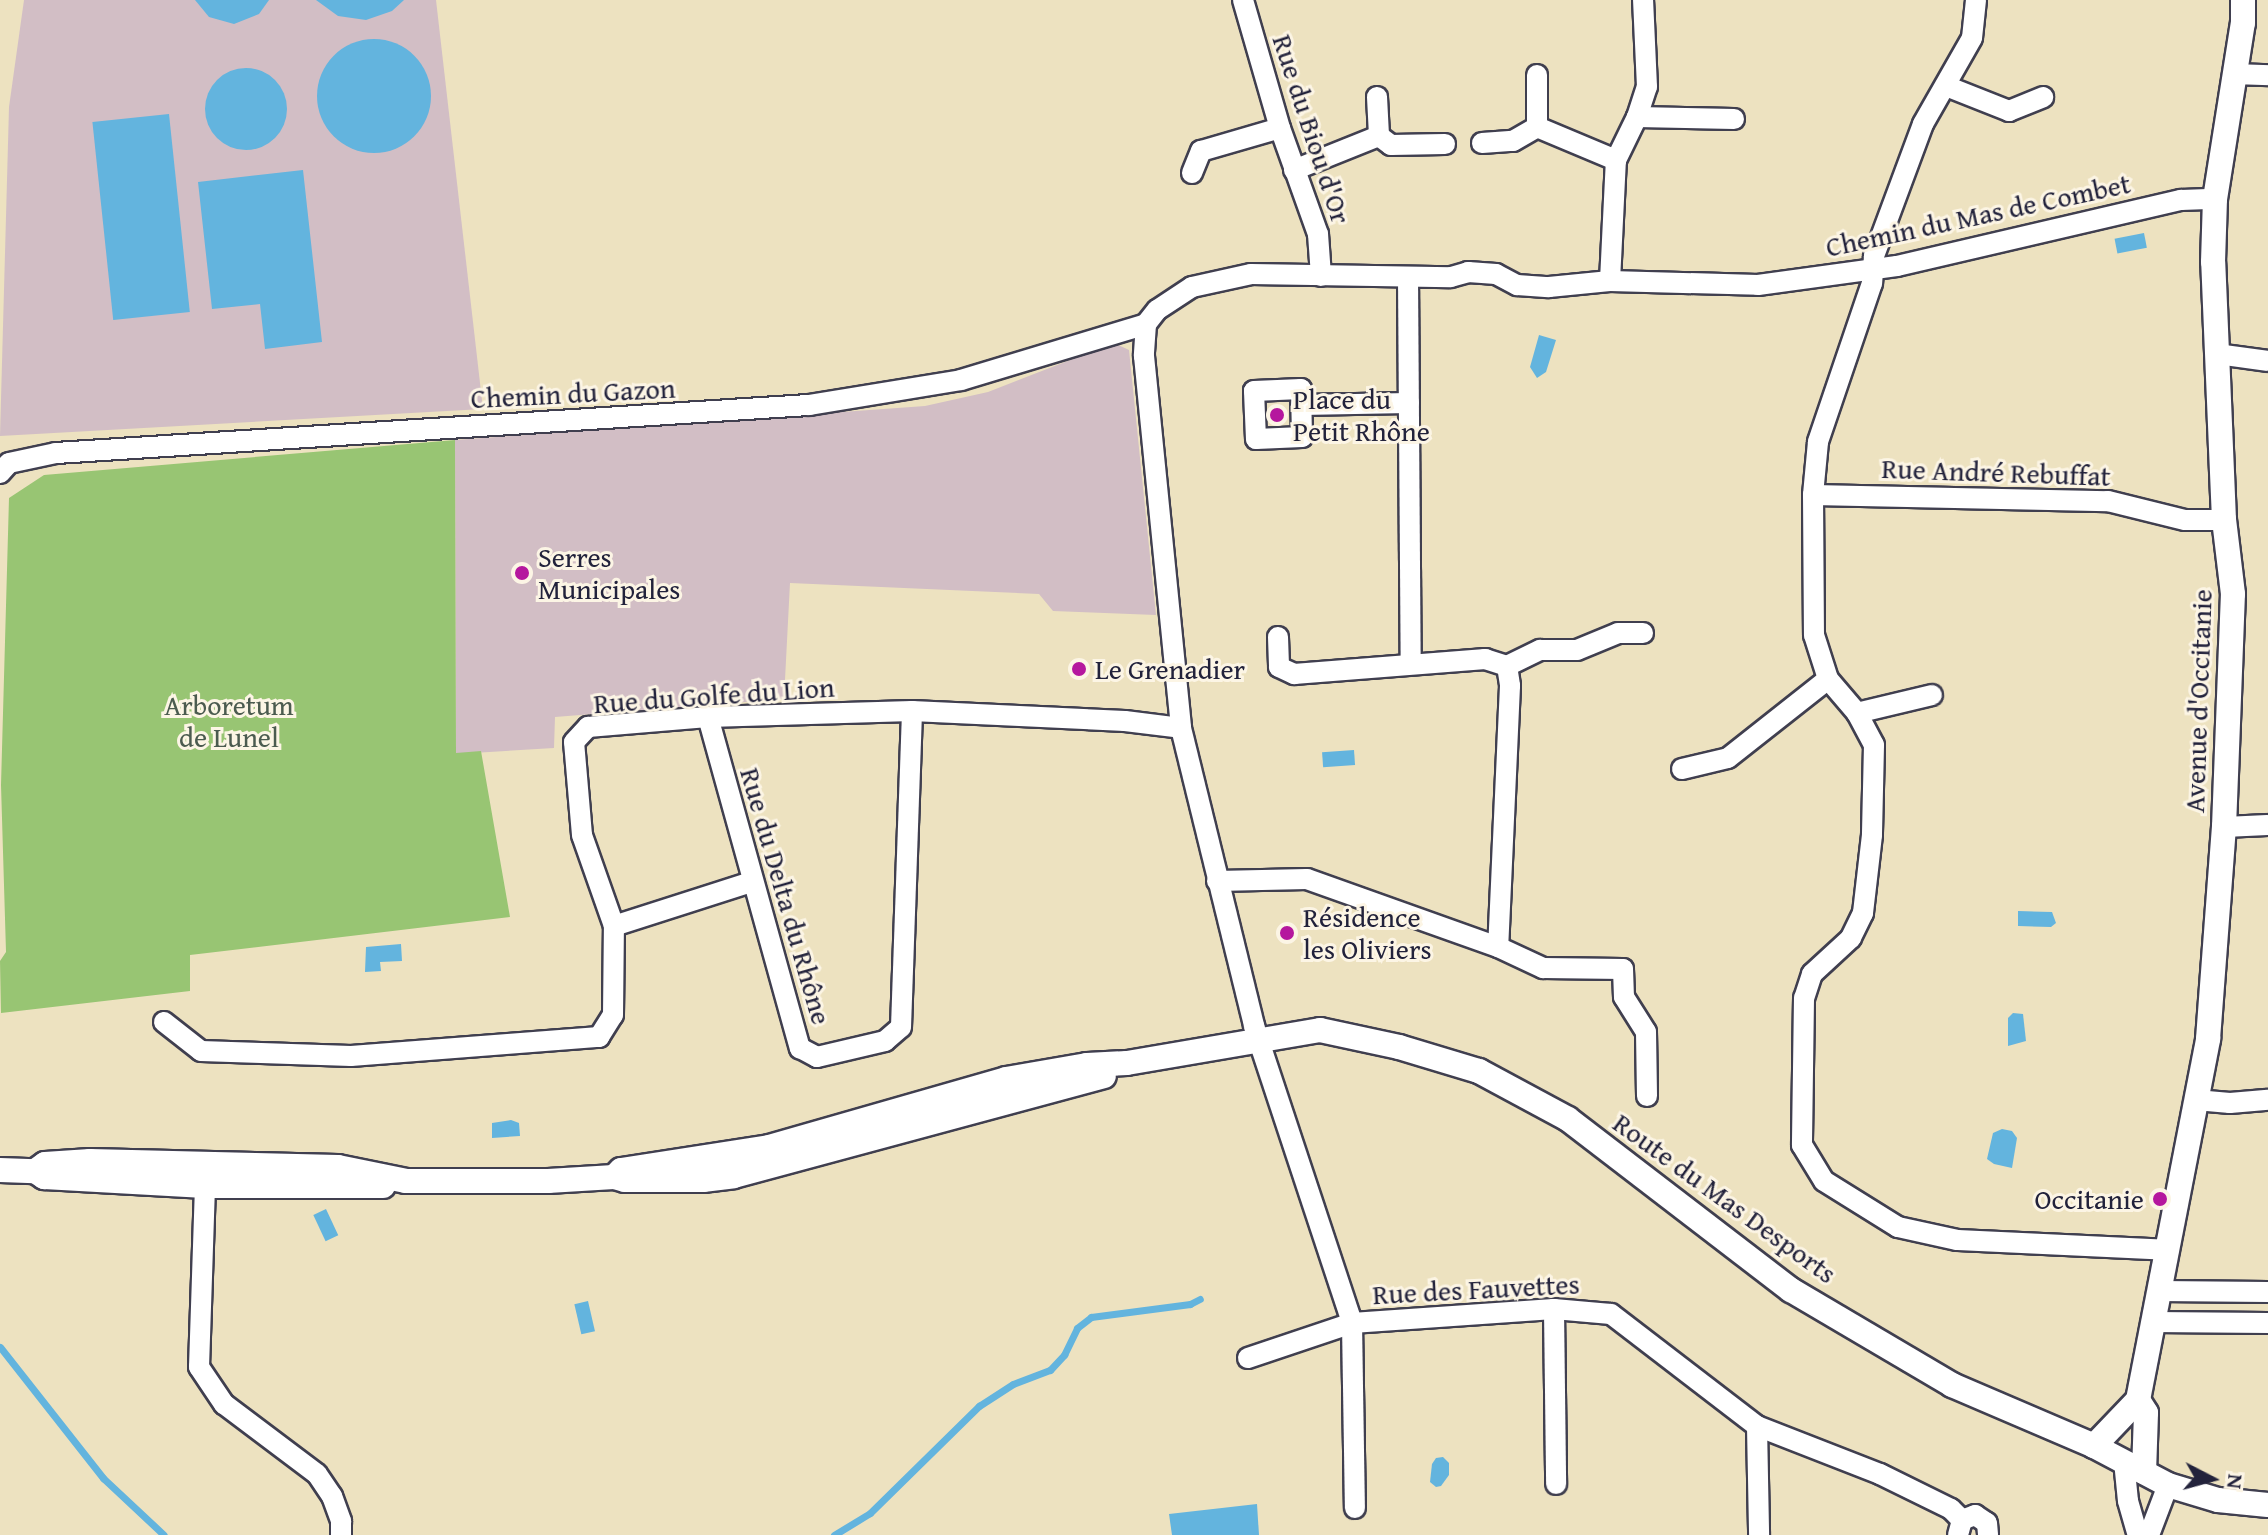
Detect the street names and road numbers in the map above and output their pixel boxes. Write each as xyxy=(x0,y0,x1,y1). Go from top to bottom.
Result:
street label: Rue du Biou d'Or xyxy=(1266,30,1358,228)
street label: Chemin du Mas de Combet xyxy=(1823,166,2133,264)
street label: Chemin du Gazon xyxy=(470,371,676,415)
street label: Rue André Rebuffat xyxy=(1881,451,2111,493)
street label: Avenue d'Occitanie xyxy=(2177,589,2219,813)
street label: Rue du Golfe du Lion xyxy=(592,670,836,720)
street label: Rue du Delta du Rhône xyxy=(733,764,839,1028)
street label: Route du Mas Desports xyxy=(1607,1106,1843,1290)
street label: Rue des Fauvettes xyxy=(1372,1267,1580,1311)

